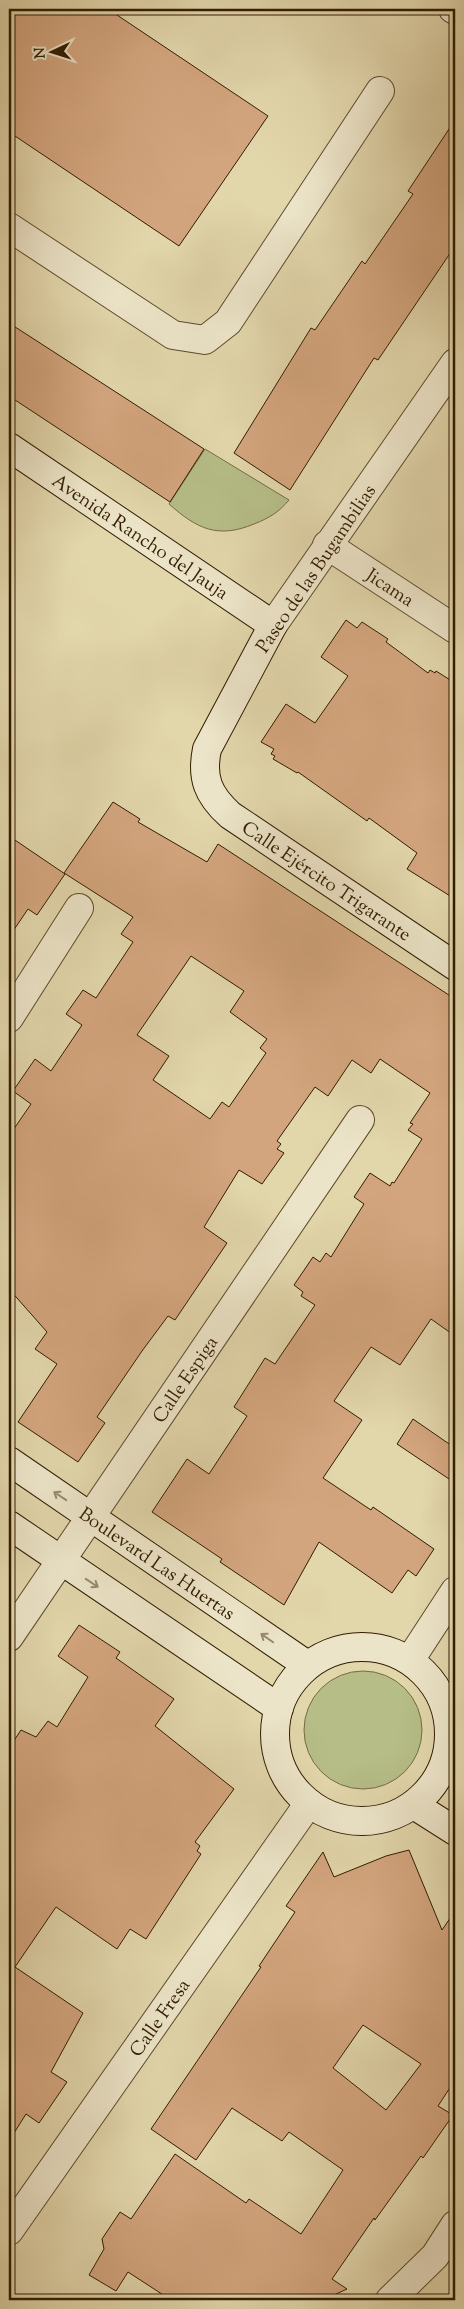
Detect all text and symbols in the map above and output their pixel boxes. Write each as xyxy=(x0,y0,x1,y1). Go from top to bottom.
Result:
north arrow xyxy=(28,28,78,78)
text: N xyxy=(31,46,51,59)
street label: Avenida Rancho del Jauja xyxy=(46,469,233,607)
street label: Paseo de las Bugambilias xyxy=(250,480,384,659)
street label: Jicama xyxy=(359,563,419,615)
street label: Calle Ejército Trigarante xyxy=(236,816,416,949)
street label: Calle Espiga xyxy=(147,1331,226,1429)
one-way arrow xyxy=(54,1491,68,1501)
street label: Boulevard Las Huertas xyxy=(73,1502,240,1628)
one-way arrow xyxy=(85,1578,99,1588)
one-way arrow xyxy=(260,1633,274,1643)
street label: Calle Fresa xyxy=(124,1974,198,2063)

